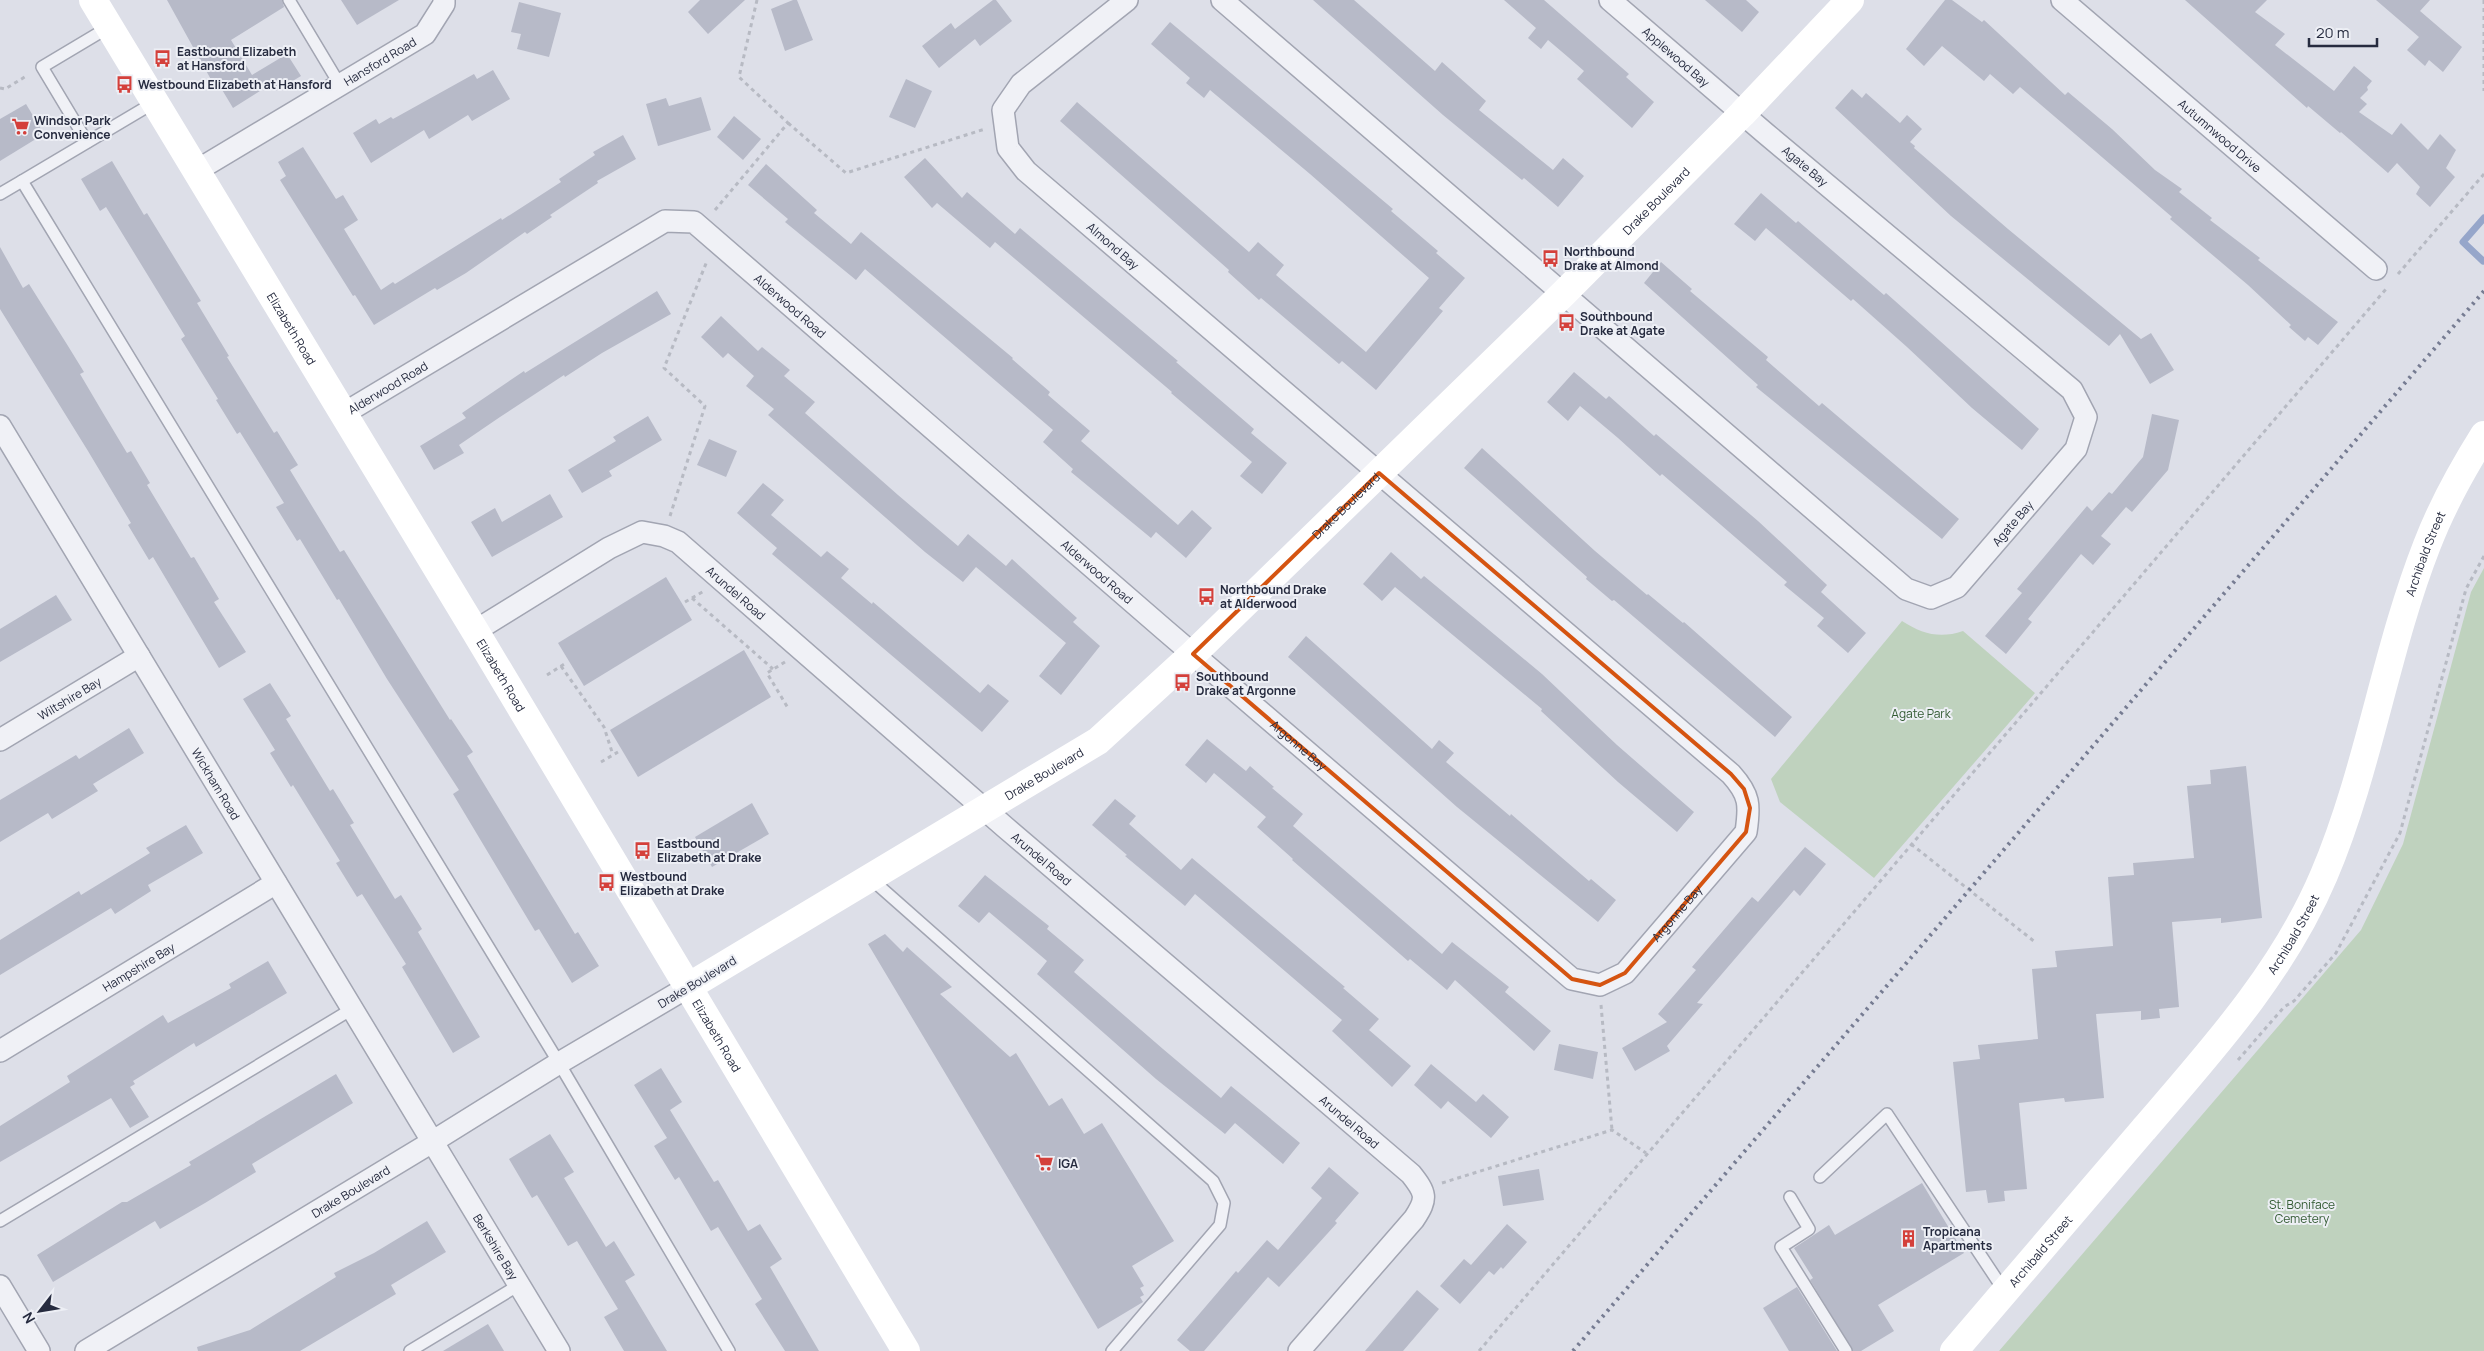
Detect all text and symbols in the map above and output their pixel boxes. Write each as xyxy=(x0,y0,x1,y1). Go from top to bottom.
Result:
scale bar xyxy=(2309,15,2376,47)
text: 20 m xyxy=(2316,22,2349,43)
street label: Applewood Bay xyxy=(1639,23,1714,91)
street label: Hansford Road xyxy=(340,33,419,89)
place label: Eastbound Elizabeth at Hansford xyxy=(177,43,296,74)
bus stop icon: Eastbound Elizabeth at Hansford xyxy=(153,48,173,68)
bus stop icon: Westbound Elizabeth at Hansford xyxy=(114,74,134,94)
place label: Westbound Elizabeth at Hansford xyxy=(138,76,332,93)
street label: Autumnwood Drive xyxy=(2175,95,2265,176)
place label: Windsor Park Convenience xyxy=(34,112,111,143)
supermarket icon: Windsor Park Convenience xyxy=(10,117,30,137)
street label: Agate Bay xyxy=(1778,142,1832,191)
street label: Drake Boulevard xyxy=(1619,163,1693,238)
street label: Almond Bay xyxy=(1083,219,1143,274)
place label: Northbound Drake at Almond xyxy=(1564,243,1659,274)
bus stop icon: Northbound Drake at Almond xyxy=(1540,248,1560,268)
street label: Alderwood Road xyxy=(751,270,830,341)
street label: Elizabeth Road xyxy=(263,289,320,368)
place label: Southbound Drake at Agate xyxy=(1580,308,1665,339)
bus stop icon: Southbound Drake at Agate xyxy=(1556,313,1576,333)
street label: Alderwood Road xyxy=(345,357,431,418)
street label: Drake Boulevard xyxy=(1308,468,1384,543)
street label: Agate Bay xyxy=(1988,496,2037,550)
street label: Archibald Street xyxy=(2401,508,2449,598)
street label: Alderwood Road xyxy=(1058,535,1137,607)
street label: Arundel Road xyxy=(703,562,770,623)
place label: Northbound Drake at Alderwood xyxy=(1220,581,1327,612)
bus stop icon: Northbound Drake at Alderwood xyxy=(1196,586,1216,606)
street label: Elizabeth Road xyxy=(473,635,530,715)
place label: Southbound Drake at Argonne xyxy=(1196,668,1296,699)
street label: Wiltshire Bay xyxy=(34,672,105,724)
bus stop icon: Southbound Drake at Argonne xyxy=(1172,673,1192,693)
park label: Agate Park xyxy=(1891,705,1952,722)
street label: Argonne Bay xyxy=(1267,716,1331,774)
street label: Drake Boulevard xyxy=(1001,743,1086,804)
street label: Wickham Road xyxy=(188,745,244,823)
street label: Arundel Road xyxy=(1008,828,1075,889)
place label: Eastbound Elizabeth at Drake xyxy=(657,835,761,866)
bus stop icon: Eastbound Elizabeth at Drake xyxy=(633,840,653,860)
place label: Westbound Elizabeth at Drake xyxy=(620,868,724,899)
bus stop icon: Westbound Elizabeth at Drake xyxy=(596,873,616,893)
street label: Argonne Bay xyxy=(1647,881,1706,945)
street label: Archibald Street xyxy=(2263,891,2323,977)
street label: Hampshire Bay xyxy=(99,938,178,995)
street label: Drake Boulevard xyxy=(655,952,739,1012)
street label: Elizabeth Road xyxy=(689,996,745,1075)
street label: Arundel Road xyxy=(1316,1091,1383,1152)
supermarket icon: IGA xyxy=(1034,1153,1054,1173)
place label: IGA xyxy=(1058,1155,1078,1172)
street label: Drake Boulevard xyxy=(308,1161,393,1222)
park label: St. Boniface Cemetery xyxy=(2269,1196,2335,1227)
street label: Berkshire Bay xyxy=(469,1211,523,1284)
street label: Archibald Street xyxy=(2004,1211,2076,1290)
place label: Tropicana Apartments xyxy=(1923,1223,1993,1254)
building icon: Tropicana Apartments xyxy=(1899,1228,1919,1248)
north arrow xyxy=(15,1286,65,1336)
text: N xyxy=(18,1309,39,1327)

